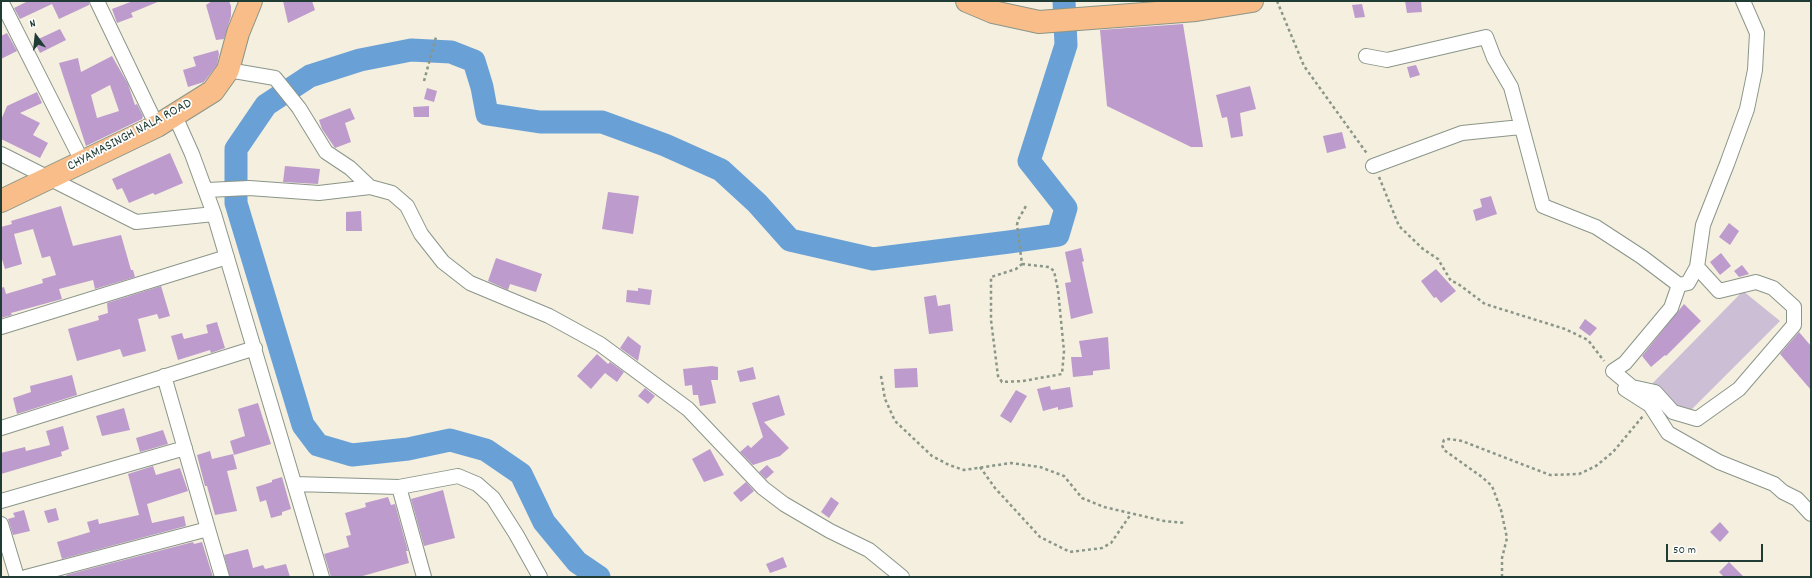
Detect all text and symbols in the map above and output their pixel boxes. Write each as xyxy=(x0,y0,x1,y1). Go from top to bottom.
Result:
north arrow xyxy=(16,16,56,56)
text: N xyxy=(28,16,38,33)
street label: CHYAMASINGH NALA ROAD xyxy=(65,96,195,176)
scale bar xyxy=(1668,536,1765,562)
text: 50 m xyxy=(1673,542,1696,559)

